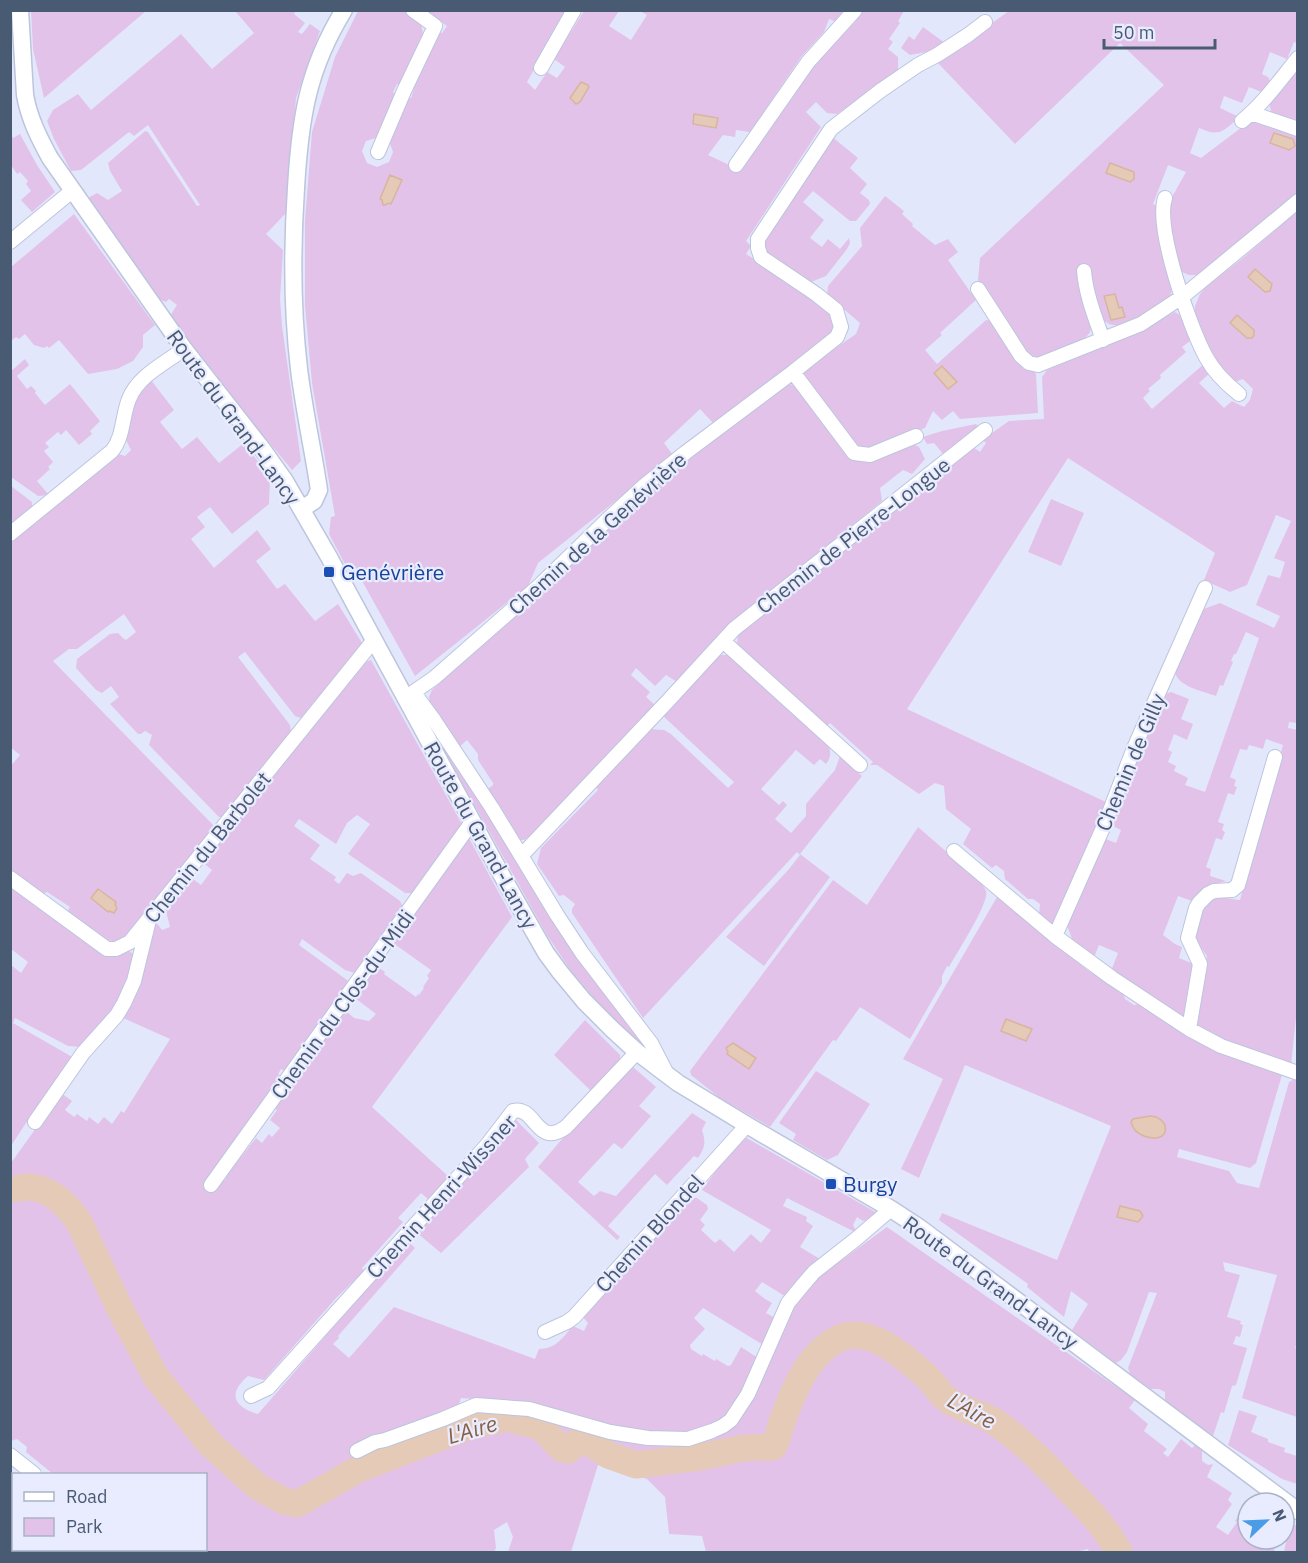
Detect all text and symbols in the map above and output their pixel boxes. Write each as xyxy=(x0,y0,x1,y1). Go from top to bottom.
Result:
scale bar xyxy=(1104,12,1215,50)
text: 50 m xyxy=(1113,21,1155,44)
street label: Route du Grand-Lancy xyxy=(161,324,307,511)
street label: Chemin de la Genévrière xyxy=(502,445,692,621)
street label: Chemin de Pierre-Longue xyxy=(750,450,956,620)
place label: Genévrière xyxy=(341,558,444,586)
marker: Genévrière xyxy=(322,565,336,579)
street label: Chemin de Gilly xyxy=(1088,688,1172,835)
street label: Route du Grand-Lancy xyxy=(418,736,544,934)
street label: Chemin du Barbolet xyxy=(137,765,277,929)
street label: Chemin du Clos-du-Midi xyxy=(264,904,420,1104)
street label: Chemin Henri-Wissner xyxy=(360,1108,522,1284)
street label: Chemin Blondel xyxy=(589,1168,710,1298)
place label: Burgy xyxy=(843,1170,898,1198)
marker: Burgy xyxy=(824,1177,838,1191)
street label: Route du Grand-Lancy xyxy=(898,1209,1085,1355)
water label: L'Aire xyxy=(943,1385,1001,1435)
water label: L'Aire xyxy=(444,1408,500,1450)
legend xyxy=(12,1473,207,1551)
text: Road xyxy=(66,1485,107,1508)
north arrow xyxy=(1236,1491,1296,1551)
text: N xyxy=(1268,1506,1291,1524)
text: Park xyxy=(66,1515,103,1538)

